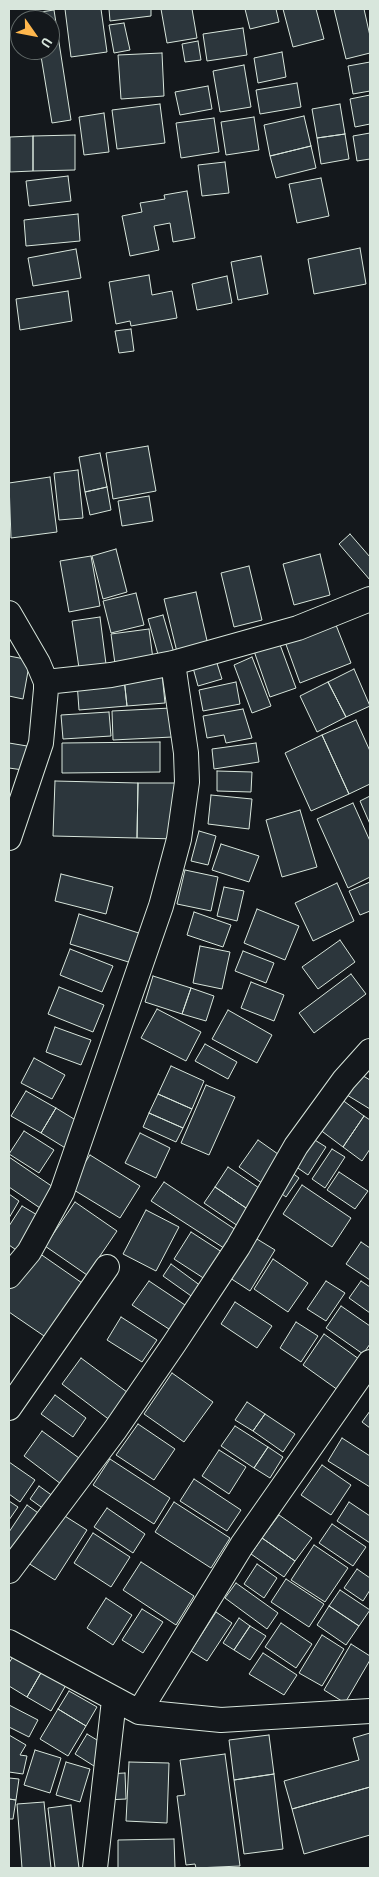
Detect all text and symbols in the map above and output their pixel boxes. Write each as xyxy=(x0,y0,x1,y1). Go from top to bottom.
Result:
north arrow xyxy=(10,10,60,60)
text: U xyxy=(37,34,57,51)

